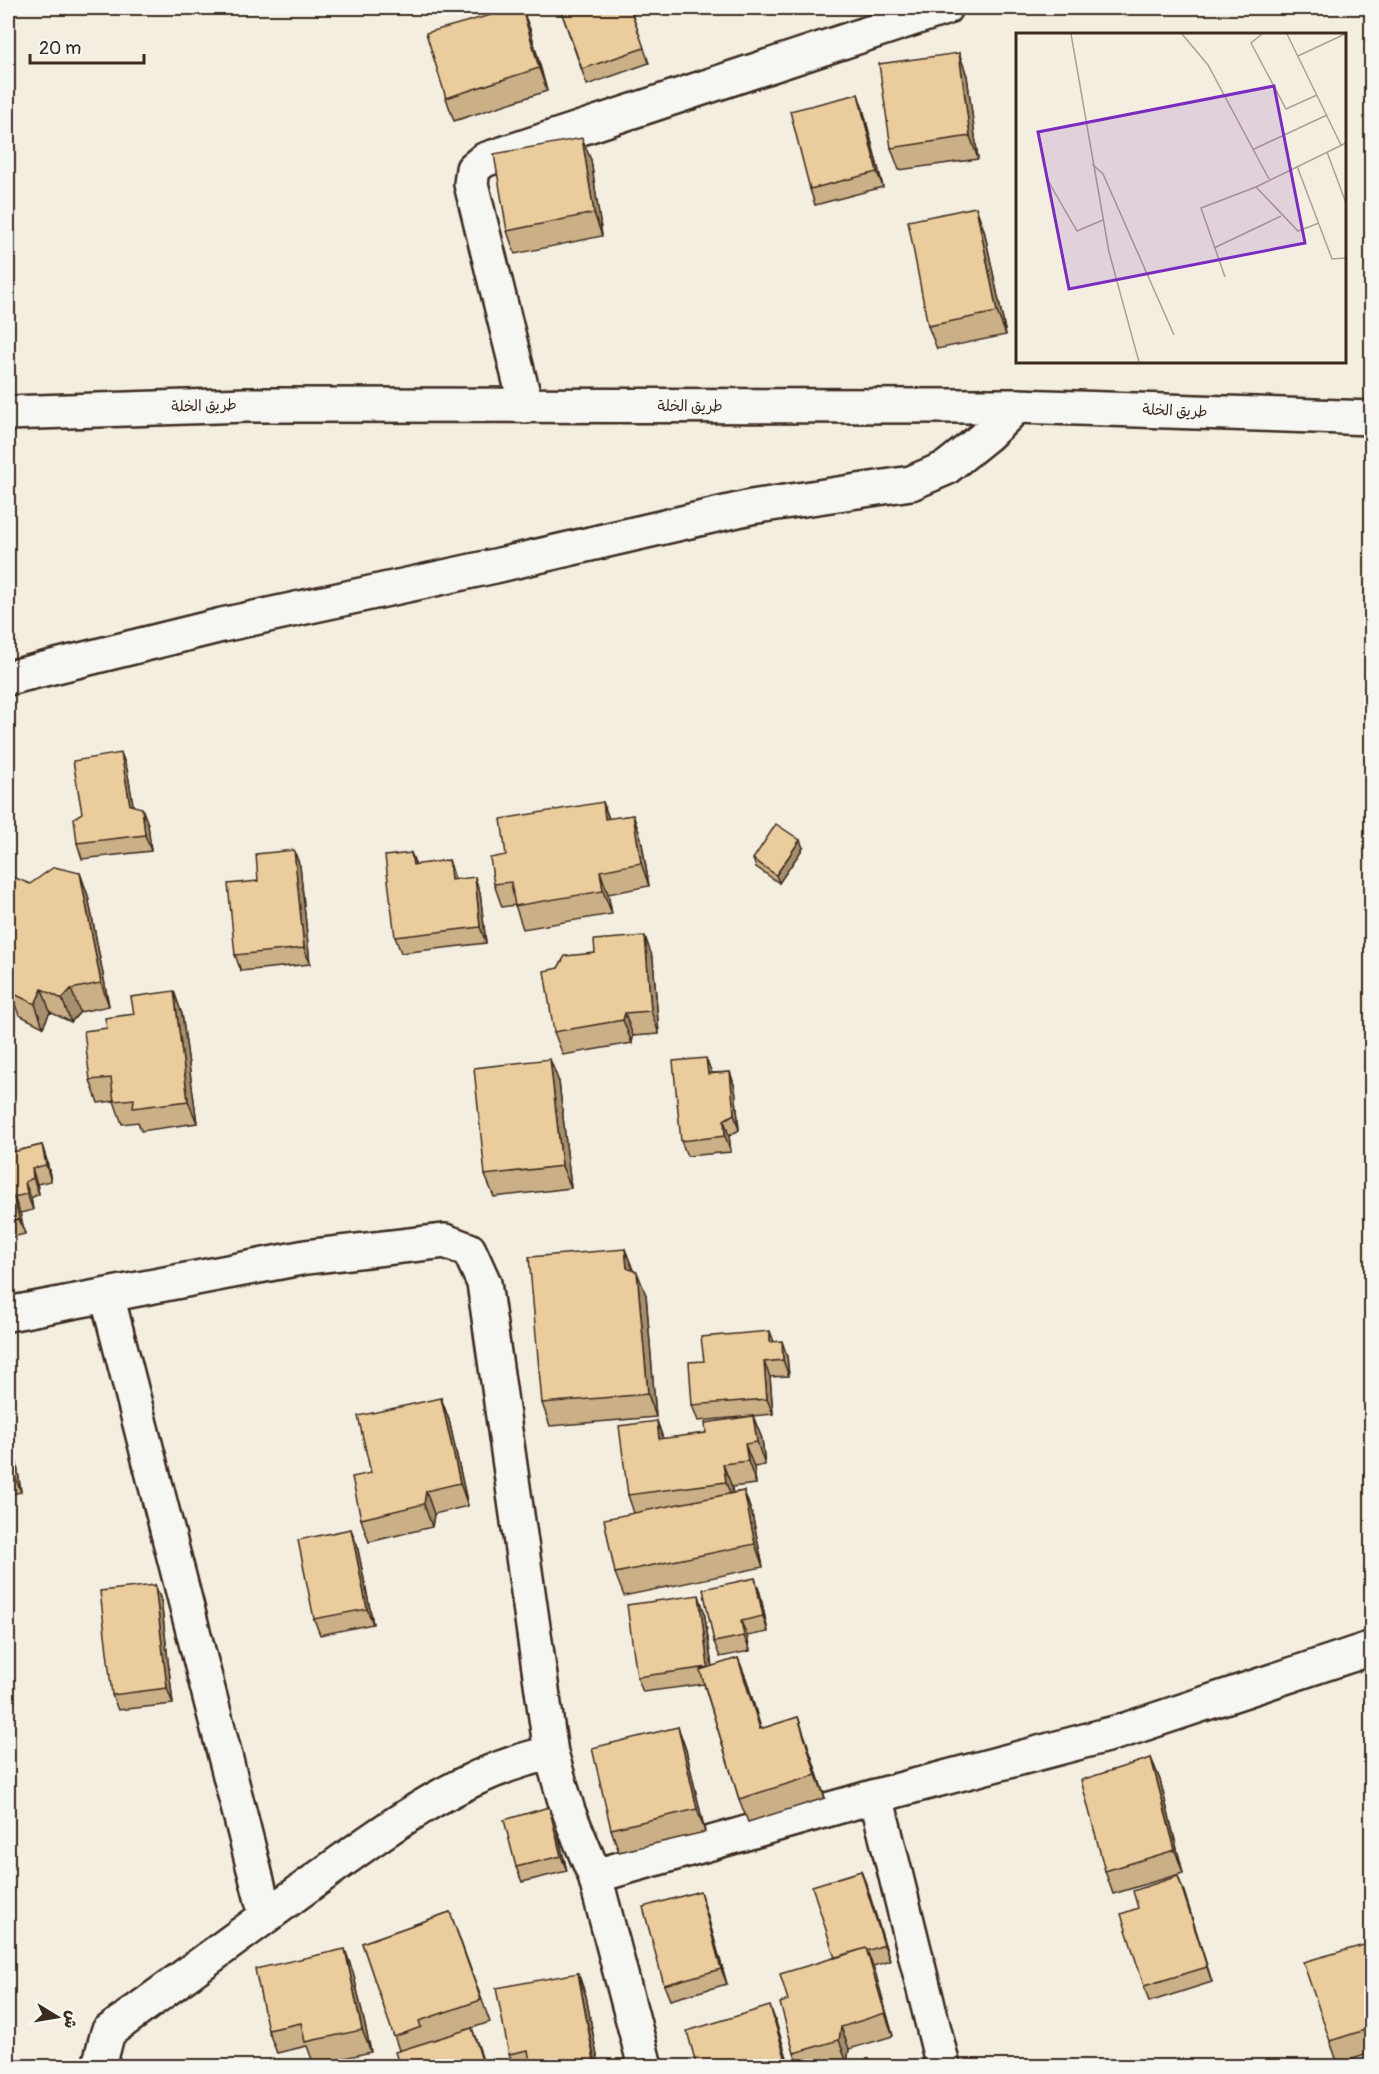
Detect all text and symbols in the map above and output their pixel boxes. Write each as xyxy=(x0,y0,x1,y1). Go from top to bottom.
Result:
scale bar xyxy=(30,27,144,65)
inset map xyxy=(1016,33,1346,363)
text: 20 m xyxy=(39,37,81,60)
street label: طريق الخلة xyxy=(171,395,237,417)
street label: طريق الخلة xyxy=(657,397,723,416)
street label: طريق الخلة xyxy=(1142,400,1208,422)
north arrow xyxy=(27,1987,87,2047)
text: ش xyxy=(59,2009,82,2030)

